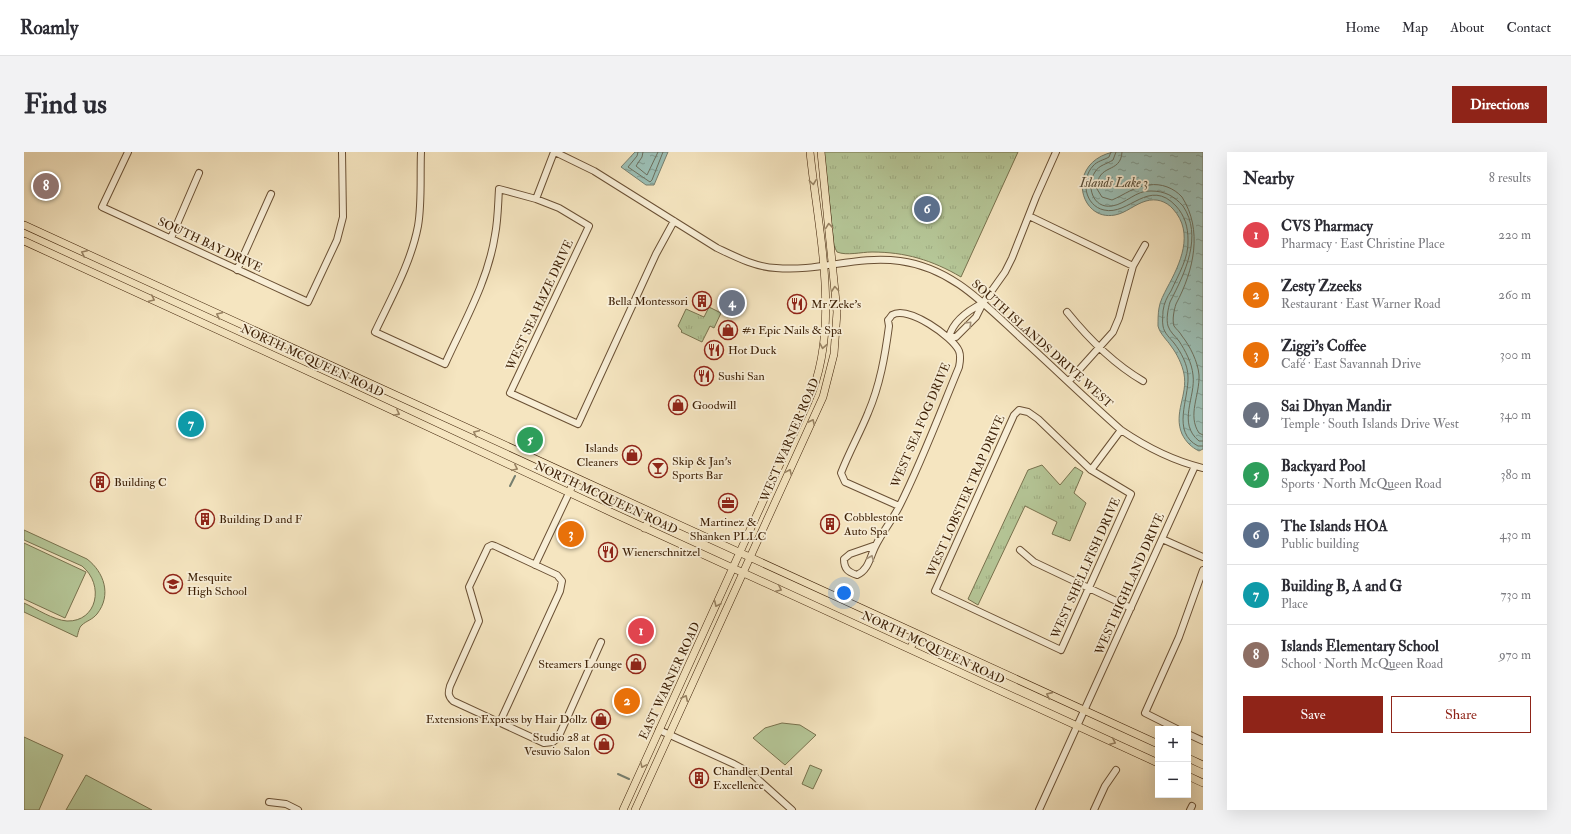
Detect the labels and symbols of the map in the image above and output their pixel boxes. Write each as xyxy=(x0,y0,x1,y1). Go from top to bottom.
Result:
pin: 8 xyxy=(33,171,59,201)
water label: Islands Lake 3 xyxy=(1079,175,1148,191)
one-way arrow xyxy=(809,179,818,185)
pin: 6 xyxy=(914,194,940,224)
street label: SOUTH BAY DRIVE xyxy=(155,214,265,276)
one-way arrow xyxy=(824,223,833,229)
street label: WEST SEA HAZE DRIVE xyxy=(503,237,577,374)
one-way arrow xyxy=(81,250,89,258)
street label: SOUTH ISLANDS DRIVE WEST xyxy=(968,277,1116,411)
one-way arrow xyxy=(831,285,840,292)
pin: 4 xyxy=(719,288,745,318)
building icon: Bella Montessori xyxy=(691,290,713,312)
restaurant icon: Mr Zeke's xyxy=(786,293,808,315)
place label: Bella Montessori xyxy=(608,294,688,309)
one-way arrow xyxy=(149,295,156,303)
place label: Mr Zeke's xyxy=(811,297,861,312)
one-way arrow xyxy=(216,312,224,320)
shop icon: #1 Epic Nails & Spa xyxy=(717,319,739,341)
street label: NORTH MCQUEEN ROAD xyxy=(238,321,386,401)
one-way arrow xyxy=(964,321,972,329)
place label: #1 Epic Nails & Spa xyxy=(742,323,843,338)
restaurant icon: Hot Duck xyxy=(703,339,725,361)
place label: Hot Duck xyxy=(728,343,777,358)
one-way arrow xyxy=(819,343,828,349)
street label: WEST SEA FOG DRIVE xyxy=(887,360,954,491)
restaurant icon: Sushi San xyxy=(693,365,715,387)
place label: Sushi San xyxy=(718,369,765,384)
street label: WEST WARNER ROAD xyxy=(757,376,823,505)
shop icon: Goodwill xyxy=(667,394,689,416)
place label: Goodwill xyxy=(692,398,736,413)
one-way arrow xyxy=(393,408,401,416)
pin: 7 xyxy=(178,409,204,439)
street label: WEST LOBSTER TRAP DRIVE xyxy=(923,413,1009,580)
one-way arrow xyxy=(807,419,815,427)
pin: 5 xyxy=(517,425,543,455)
one-way arrow xyxy=(473,430,481,438)
place label: Islands Cleaners xyxy=(576,441,618,470)
shop icon: Islands Cleaners xyxy=(621,444,643,466)
place label: Skip & Jan's Sports Bar xyxy=(672,454,731,483)
bar icon: Skip & Jan's Sports Bar xyxy=(647,457,669,479)
street label: NORTH MCQUEEN ROAD xyxy=(532,458,680,538)
one-way arrow xyxy=(511,463,518,471)
one-way arrow xyxy=(784,469,792,476)
building icon: Building C xyxy=(89,471,111,493)
place label: Building C xyxy=(114,475,167,490)
office icon: Martinez & Shanken PLLC xyxy=(717,492,739,514)
street label: WEST SHELLFISH DRIVE xyxy=(1048,495,1124,642)
building icon: Building D and F xyxy=(194,508,216,530)
place label: Cobblestone Auto Spa xyxy=(843,510,903,539)
street label: WEST HIGHLAND DRIVE xyxy=(1092,511,1168,658)
place label: Building D and F xyxy=(219,512,303,527)
building icon: Cobblestone Auto Spa xyxy=(819,513,841,535)
place label: Martinez & Shanken PLLC xyxy=(690,515,766,544)
pin: 3 xyxy=(558,519,584,549)
restaurant icon: Wienerschnitzel xyxy=(597,541,619,563)
place label: Wienerschnitzel xyxy=(621,545,700,560)
one-way arrow xyxy=(866,555,874,562)
place label: Mesquite High School xyxy=(187,570,247,599)
school or university icon: Mesquite High School xyxy=(162,573,184,595)
your location xyxy=(834,583,854,603)
one-way arrow xyxy=(774,584,782,592)
one-way arrow xyxy=(714,599,722,607)
street label: NORTH MCQUEEN ROAD xyxy=(859,608,1007,688)
pin: 1 xyxy=(628,616,654,646)
street label: EAST WARNER ROAD xyxy=(636,620,704,742)
shop icon: Steamers Lounge xyxy=(625,653,647,675)
place label: Steamers Lounge xyxy=(538,657,622,672)
pin: 2 xyxy=(614,686,640,716)
one-way arrow xyxy=(1045,691,1052,699)
one-way arrow xyxy=(680,695,688,703)
shop icon: Extensions Express by Hair Dollz xyxy=(590,708,612,730)
place label: Extensions Express by Hair Dollz xyxy=(426,712,587,727)
place label: Studio 28 at Vesuvio Salon xyxy=(524,730,590,759)
shop icon: Studio 28 at Vesuvio Salon xyxy=(593,733,615,755)
one-way arrow xyxy=(1109,737,1116,745)
one-way arrow xyxy=(640,761,648,769)
place label: Chandler Dental Excellence xyxy=(713,764,793,793)
building icon: Chandler Dental Excellence xyxy=(688,767,710,789)

